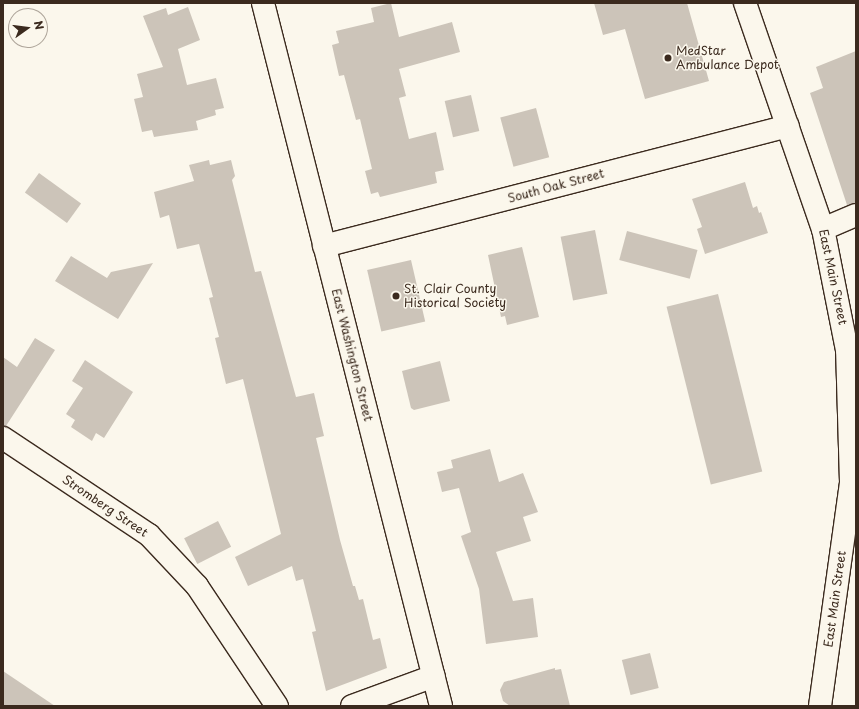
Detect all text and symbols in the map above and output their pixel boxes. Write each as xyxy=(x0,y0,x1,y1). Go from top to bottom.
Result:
north arrow xyxy=(8,8,48,48)
text: N xyxy=(30,19,48,32)
place label: MedStar Ambulance Depot xyxy=(676,44,779,72)
marker: MedStar Ambulance Depot xyxy=(663,53,673,63)
street label: South Oak Street xyxy=(505,166,607,206)
street label: East Main Street xyxy=(816,228,850,326)
place label: St. Clair County Historical Society xyxy=(404,282,506,310)
street label: East Washington Street xyxy=(329,287,375,423)
marker: St. Clair County Historical Society xyxy=(391,291,401,301)
street label: Stromberg Street xyxy=(59,472,151,540)
street label: East Main Street xyxy=(821,550,849,648)

